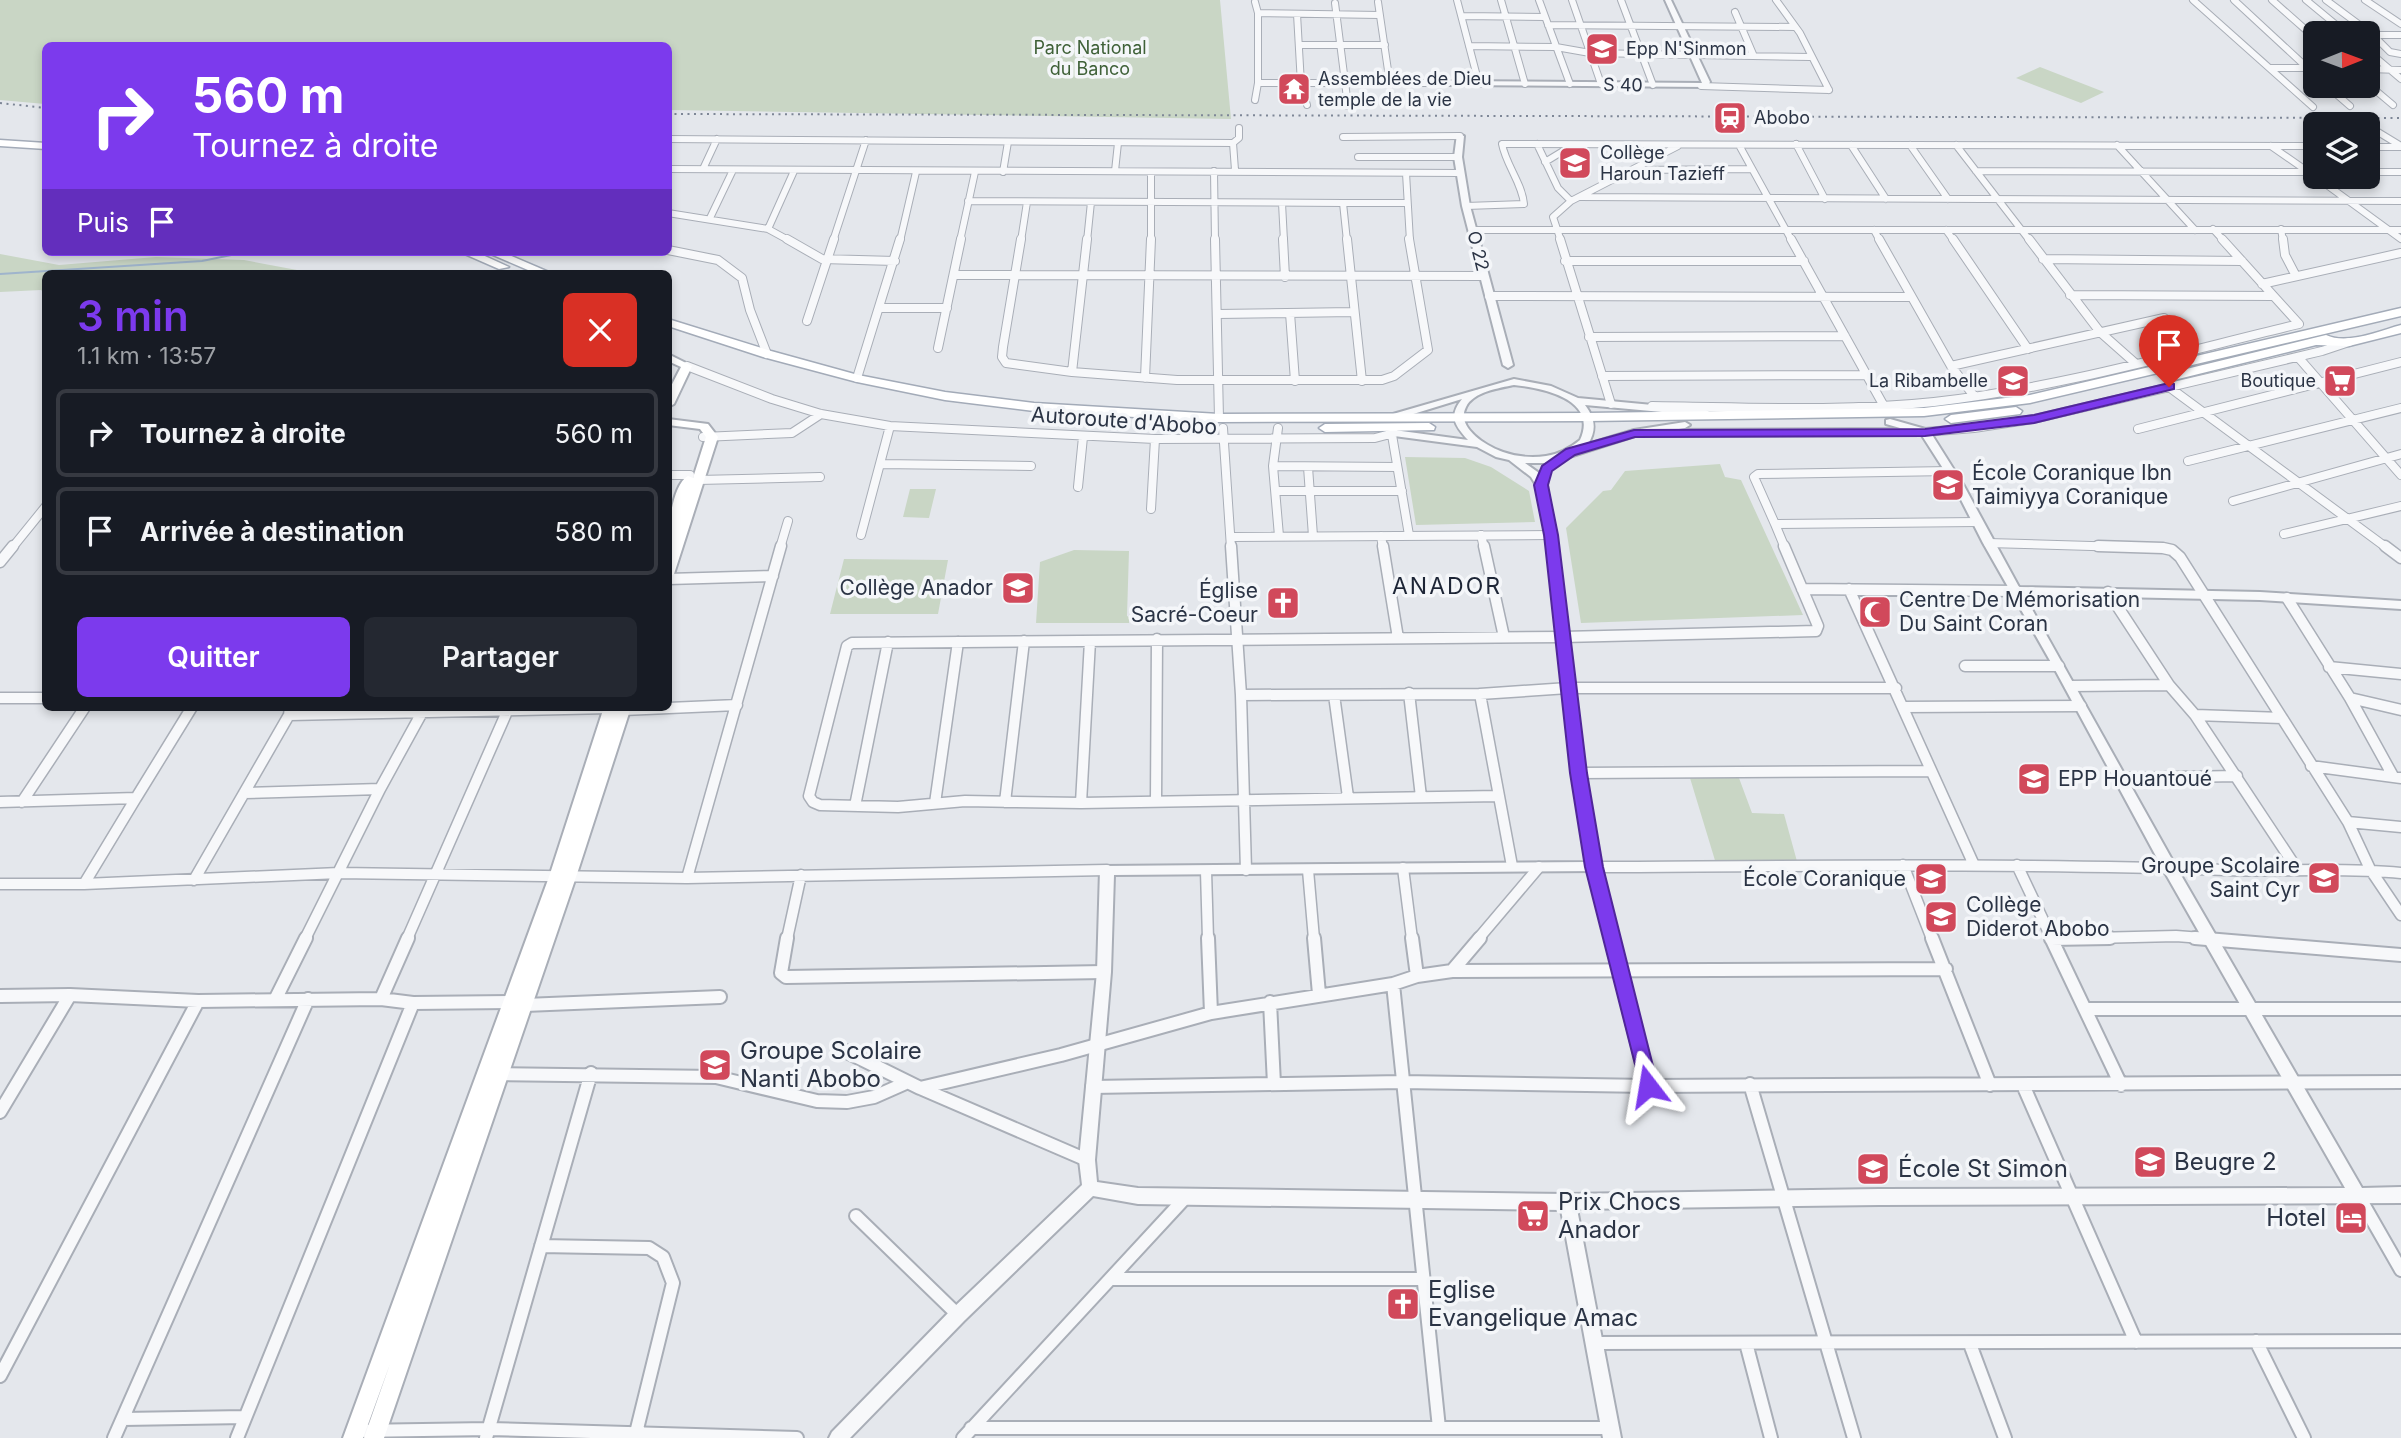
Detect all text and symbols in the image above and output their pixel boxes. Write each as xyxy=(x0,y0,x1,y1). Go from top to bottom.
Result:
north arrow xyxy=(2303,21,2380,98)
map controls xyxy=(2303,21,2380,189)
school or university icon: Epp N'Sinmon xyxy=(1583,30,1621,68)
park label: Parc National du Banco xyxy=(1033,37,1147,79)
place label: Epp N'Sinmon xyxy=(1626,38,1747,59)
text: 560 m xyxy=(192,66,345,125)
place label: Assemblées de Dieu temple de la vie xyxy=(1318,68,1492,110)
icon: right xyxy=(77,70,168,161)
temple icon: Assemblées de Dieu temple de la vie xyxy=(1275,70,1313,108)
street label: S 40 xyxy=(1603,74,1643,95)
station icon: Abobo xyxy=(1711,99,1749,137)
place label: Abobo xyxy=(1754,107,1810,128)
button: layers xyxy=(2303,112,2380,189)
text: Tournez à droite xyxy=(192,126,438,165)
place label: Collège Haroun Tazieff xyxy=(1600,142,1725,184)
school or university icon: Collège Haroun Tazieff xyxy=(1556,144,1594,182)
icon: arrive xyxy=(143,203,181,241)
text: Puis xyxy=(77,207,129,238)
street label: O 22 xyxy=(1463,229,1494,273)
text: 3 min xyxy=(77,290,189,341)
button: close xyxy=(563,293,637,367)
pin xyxy=(2139,315,2199,387)
icon: arrive xyxy=(2150,326,2188,364)
text: 1.1 km · 13:57 xyxy=(77,342,216,370)
school or university icon: La Ribambelle xyxy=(1994,362,2032,400)
supermarket icon: Boutique xyxy=(2321,362,2359,400)
place label: La Ribambelle xyxy=(1869,370,1988,391)
place label: Boutique xyxy=(2240,370,2316,391)
street label: Autoroute d'Abobo xyxy=(1030,402,1218,439)
icon: right xyxy=(81,414,119,452)
text: Tournez à droite xyxy=(140,418,346,449)
text: 560 m xyxy=(555,418,633,449)
place label: École Coranique Ibn Taimiyya Coranique xyxy=(1972,459,2172,509)
school or university icon: École Coranique Ibn Taimiyya Coranique xyxy=(1929,466,1967,504)
icon: arrive xyxy=(81,512,119,550)
text: Arrivée à destination xyxy=(140,516,405,547)
text: 580 m xyxy=(555,516,633,547)
school or university icon: Collège Anador xyxy=(999,569,1037,607)
district label: ANADOR xyxy=(1392,572,1502,600)
place label: Collège Anador xyxy=(840,575,993,600)
place label: Église Sacré-Coeur xyxy=(1131,577,1258,627)
church icon: Église Sacré-Coeur xyxy=(1264,584,1302,622)
place label: Centre De Mémorisation Du Saint Coran xyxy=(1899,587,2140,636)
mosque icon: Centre De Mémorisation Du Saint Coran xyxy=(1856,593,1894,631)
button: Quitter xyxy=(77,617,350,697)
button: Partager xyxy=(364,617,637,697)
school or university icon: EPP Houantoué xyxy=(2015,760,2053,798)
place label: EPP Houantoué xyxy=(2058,766,2212,791)
place label: Groupe Scolaire Saint Cyr xyxy=(2141,853,2300,902)
school or university icon: Groupe Scolaire Saint Cyr xyxy=(2305,859,2343,897)
school or university icon: École Coranique xyxy=(1912,860,1950,898)
place label: École Coranique xyxy=(1743,865,1906,891)
place label: Collège Diderot Abobo xyxy=(1966,892,2110,941)
school or university icon: Collège Diderot Abobo xyxy=(1922,898,1960,936)
place label: Groupe Scolaire Nanti Abobo xyxy=(740,1036,922,1093)
school or university icon: Groupe Scolaire Nanti Abobo xyxy=(696,1046,734,1084)
position arrow xyxy=(1611,1049,1685,1123)
school or university icon: Beugre 2 xyxy=(2131,1143,2169,1181)
place label: Beugre 2 xyxy=(2174,1147,2277,1176)
school or university icon: École St Simon xyxy=(1854,1150,1892,1188)
place label: École St Simon xyxy=(1898,1153,2068,1183)
place label: Prix Chocs Anador xyxy=(1558,1187,1681,1244)
supermarket icon: Prix Chocs Anador xyxy=(1514,1197,1552,1235)
hotel icon: Hotel xyxy=(2332,1199,2370,1237)
place label: Hotel xyxy=(2266,1203,2326,1232)
place label: Eglise Evangelique Amac xyxy=(1428,1275,1638,1332)
church icon: Eglise Evangelique Amac xyxy=(1384,1285,1422,1323)

